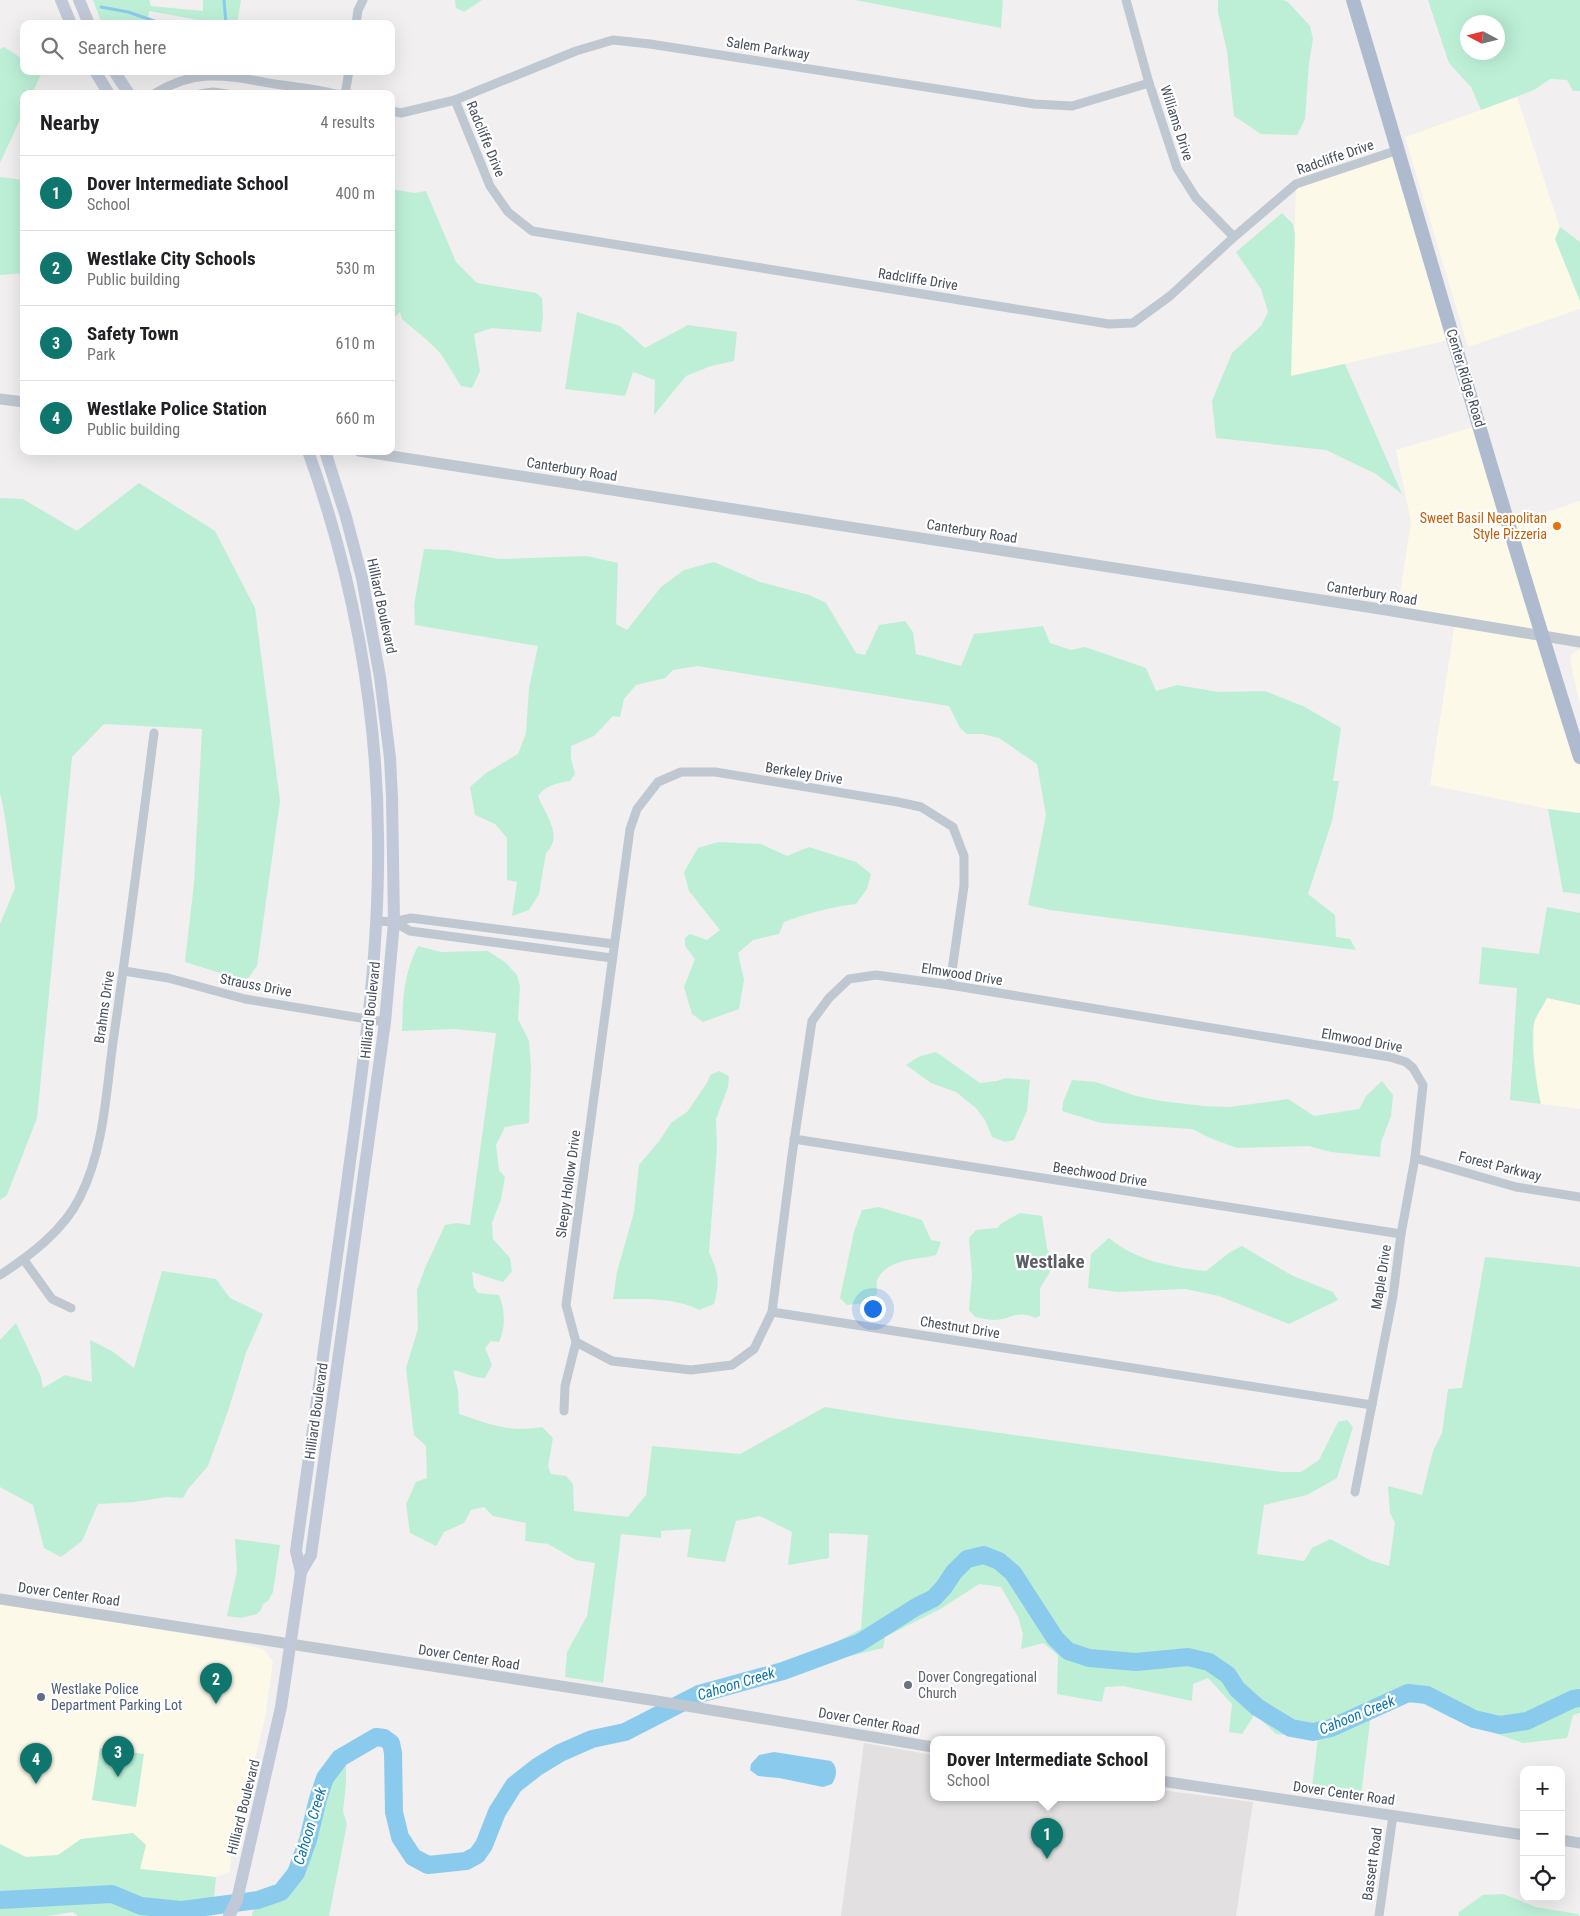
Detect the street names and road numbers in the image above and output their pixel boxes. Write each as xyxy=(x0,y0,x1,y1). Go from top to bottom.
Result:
street label: Salem Parkway xyxy=(725,34,811,62)
street label: Williams Drive xyxy=(1157,83,1197,163)
street label: Radcliffe Drive xyxy=(464,99,509,180)
street label: Radcliffe Drive xyxy=(1294,136,1376,178)
street label: Radcliffe Drive xyxy=(877,265,959,293)
street label: Center Ridge Road xyxy=(1443,327,1489,429)
street label: Canterbury Road xyxy=(526,454,618,484)
street label: Canterbury Road xyxy=(926,516,1018,546)
street label: Hilliard Boulevard xyxy=(364,557,400,655)
street label: Canterbury Road xyxy=(1326,578,1418,608)
street label: Berkeley Drive xyxy=(764,759,844,787)
street label: Elmwood Drive xyxy=(920,960,1004,988)
street label: Hilliard Boulevard xyxy=(357,961,383,1059)
street label: Brahms Drive xyxy=(91,969,117,1044)
street label: Strauss Drive xyxy=(219,970,294,1000)
street label: Elmwood Drive xyxy=(1320,1025,1404,1055)
street label: Sleepy Hollow Drive xyxy=(553,1129,584,1239)
street label: Forest Parkway xyxy=(1457,1148,1543,1184)
street label: Beechwood Drive xyxy=(1052,1159,1149,1189)
street label: Maple Drive xyxy=(1368,1243,1394,1310)
street label: Chestnut Drive xyxy=(919,1313,1001,1341)
street label: Hilliard Boulevard xyxy=(301,1362,331,1460)
street label: Dover Center Road xyxy=(17,1579,121,1609)
street label: Dover Center Road xyxy=(417,1641,521,1673)
street label: Dover Center Road xyxy=(817,1704,921,1738)
street label: Hilliard Boulevard xyxy=(223,1758,263,1856)
street label: Dover Center Road xyxy=(1292,1778,1396,1808)
street label: Bassett Road xyxy=(1359,1827,1385,1901)

